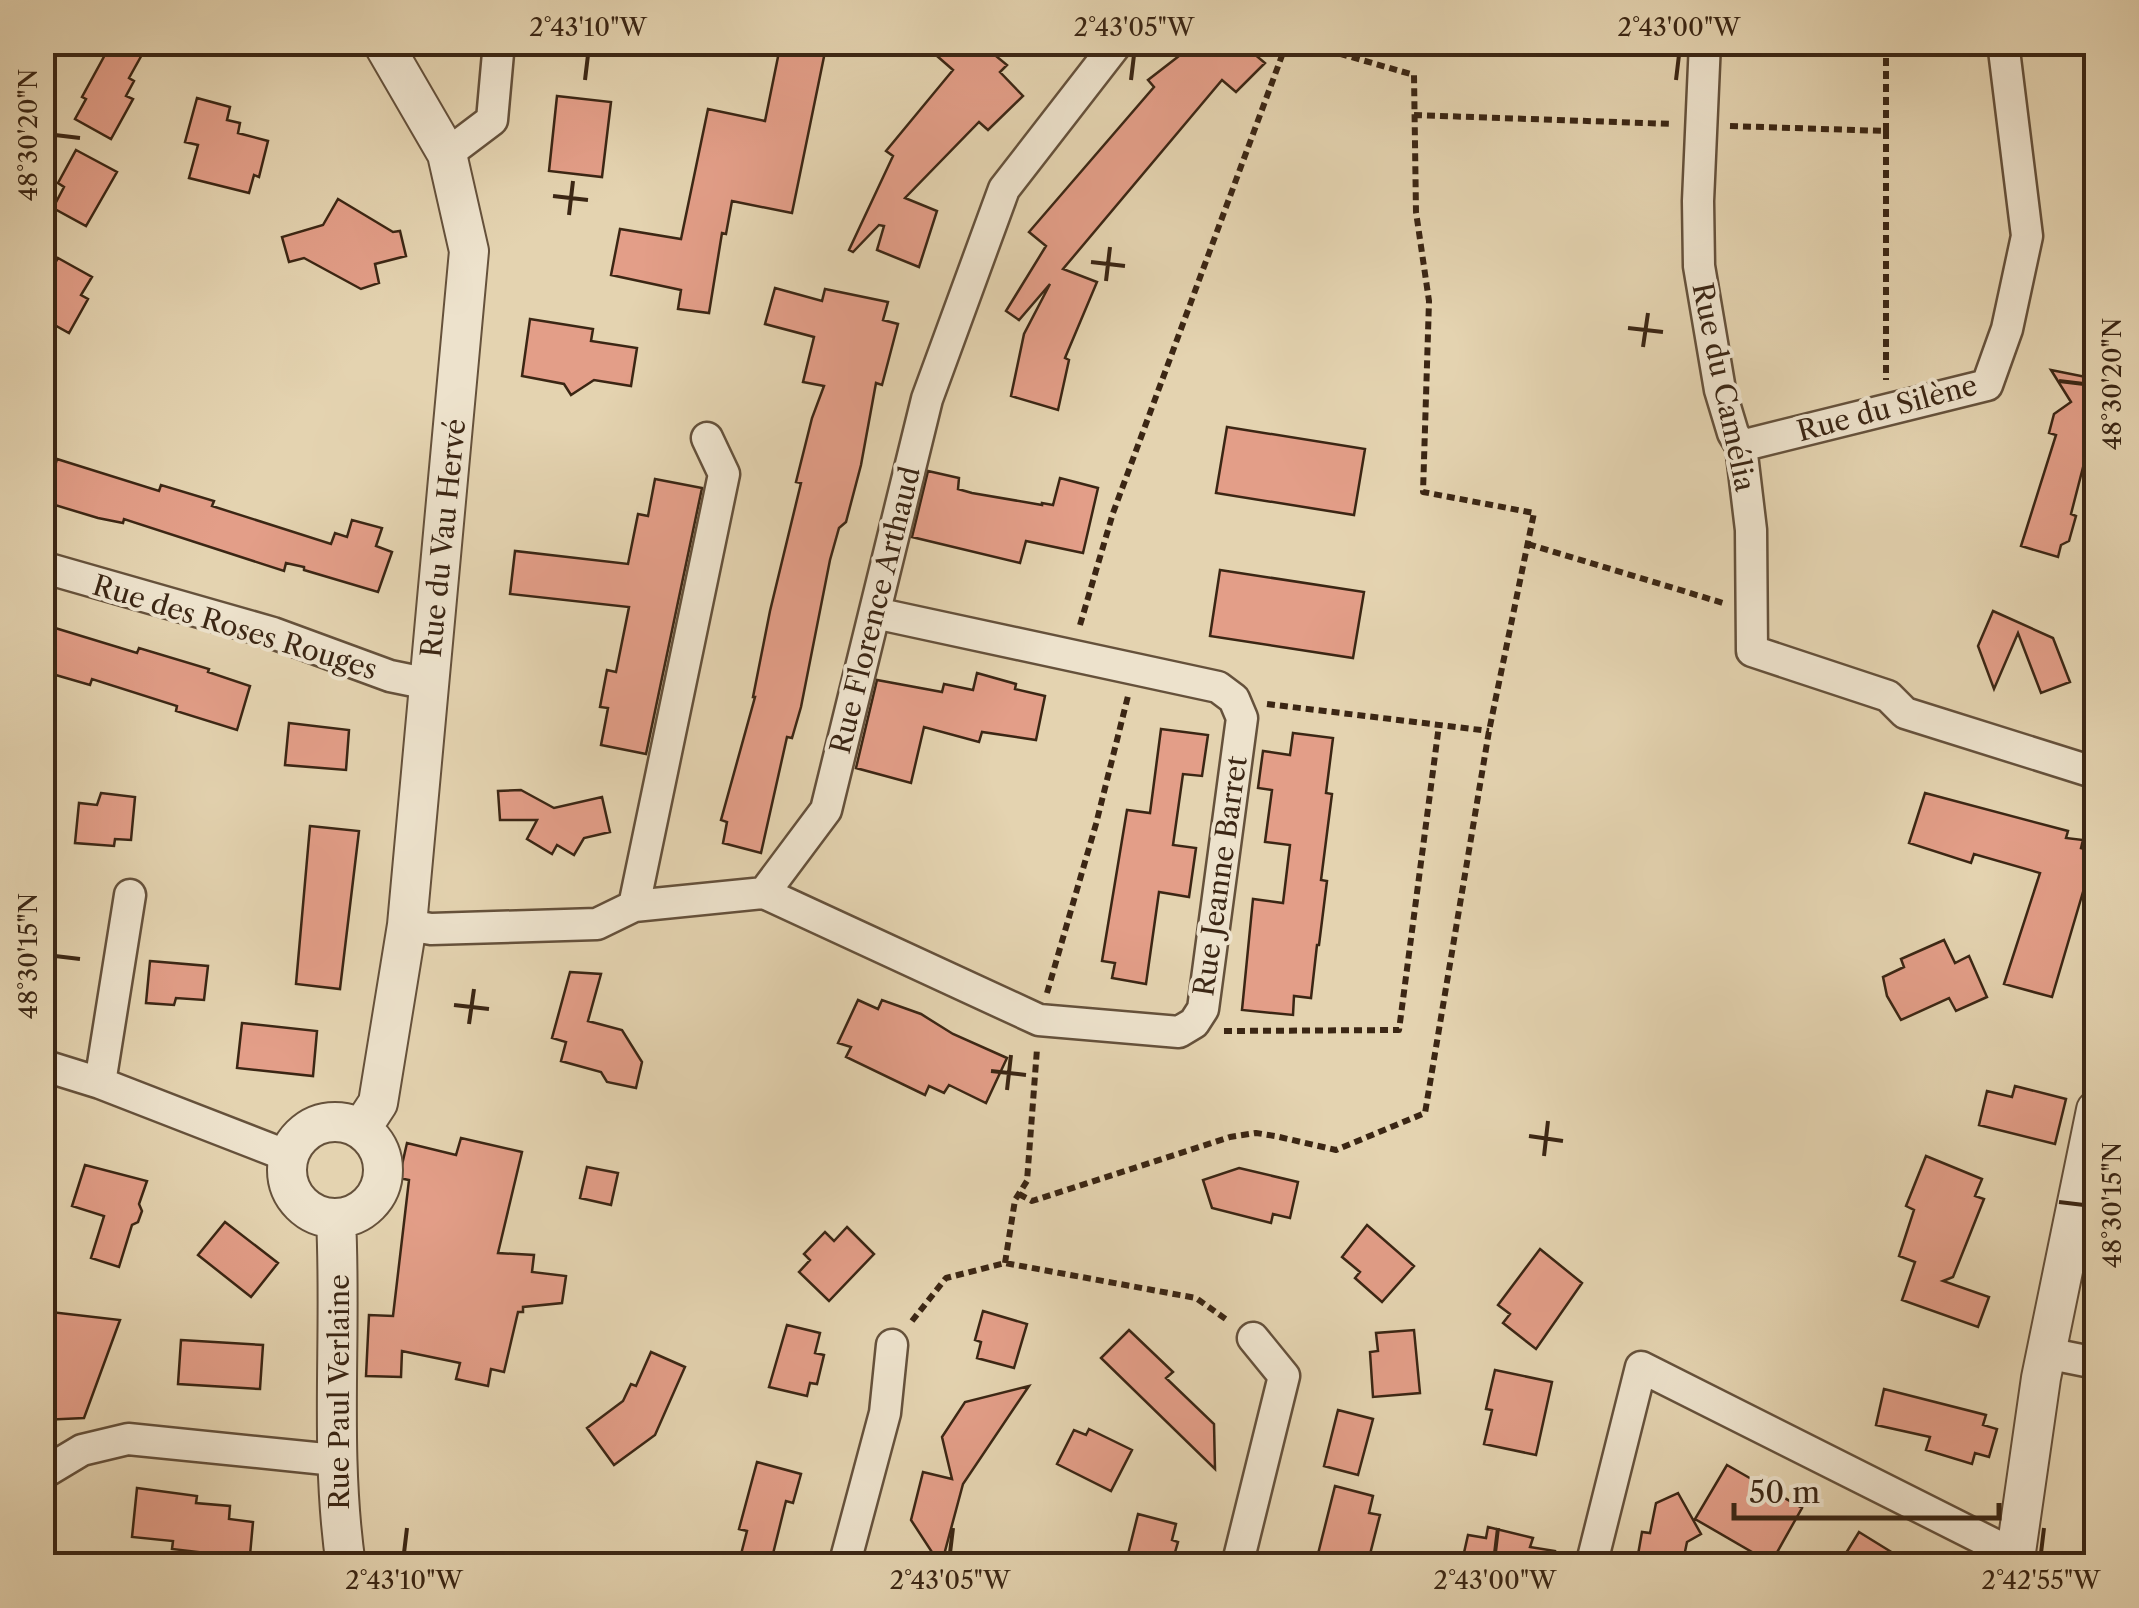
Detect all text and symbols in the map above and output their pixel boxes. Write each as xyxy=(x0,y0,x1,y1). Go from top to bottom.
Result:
text: 2°43'10"W xyxy=(529,12,647,43)
text: 2°43'05"W xyxy=(1074,12,1195,43)
text: 2°43'00"W xyxy=(1618,12,1741,43)
text: 48°30'20"N xyxy=(13,69,44,201)
street label: Rue du Camélia xyxy=(1685,280,1763,495)
text: 48°30'20"N xyxy=(2097,318,2128,450)
street label: Rue du Silène xyxy=(1793,368,1981,448)
street label: Rue du Vau Hervé xyxy=(414,417,472,659)
street label: Rue Florence Arthaud xyxy=(823,463,927,757)
street label: Rue des Roses Rouges xyxy=(89,568,381,686)
street label: Rue Jeanne Barret xyxy=(1186,754,1254,998)
text: 48°30'15"N xyxy=(13,893,44,1019)
text: 48°30'15"N xyxy=(2097,1142,2128,1268)
street label: Rue Paul Verlaine xyxy=(322,1274,356,1510)
scale bar xyxy=(1734,1458,1999,1520)
text: 50 m xyxy=(1749,1474,1820,1511)
text: 2°43'10"W xyxy=(345,1565,463,1596)
text: 2°43'05"W xyxy=(890,1565,1011,1596)
text: 2°43'00"W xyxy=(1434,1565,1557,1596)
text: 2°42'55"W xyxy=(1982,1565,2101,1596)

